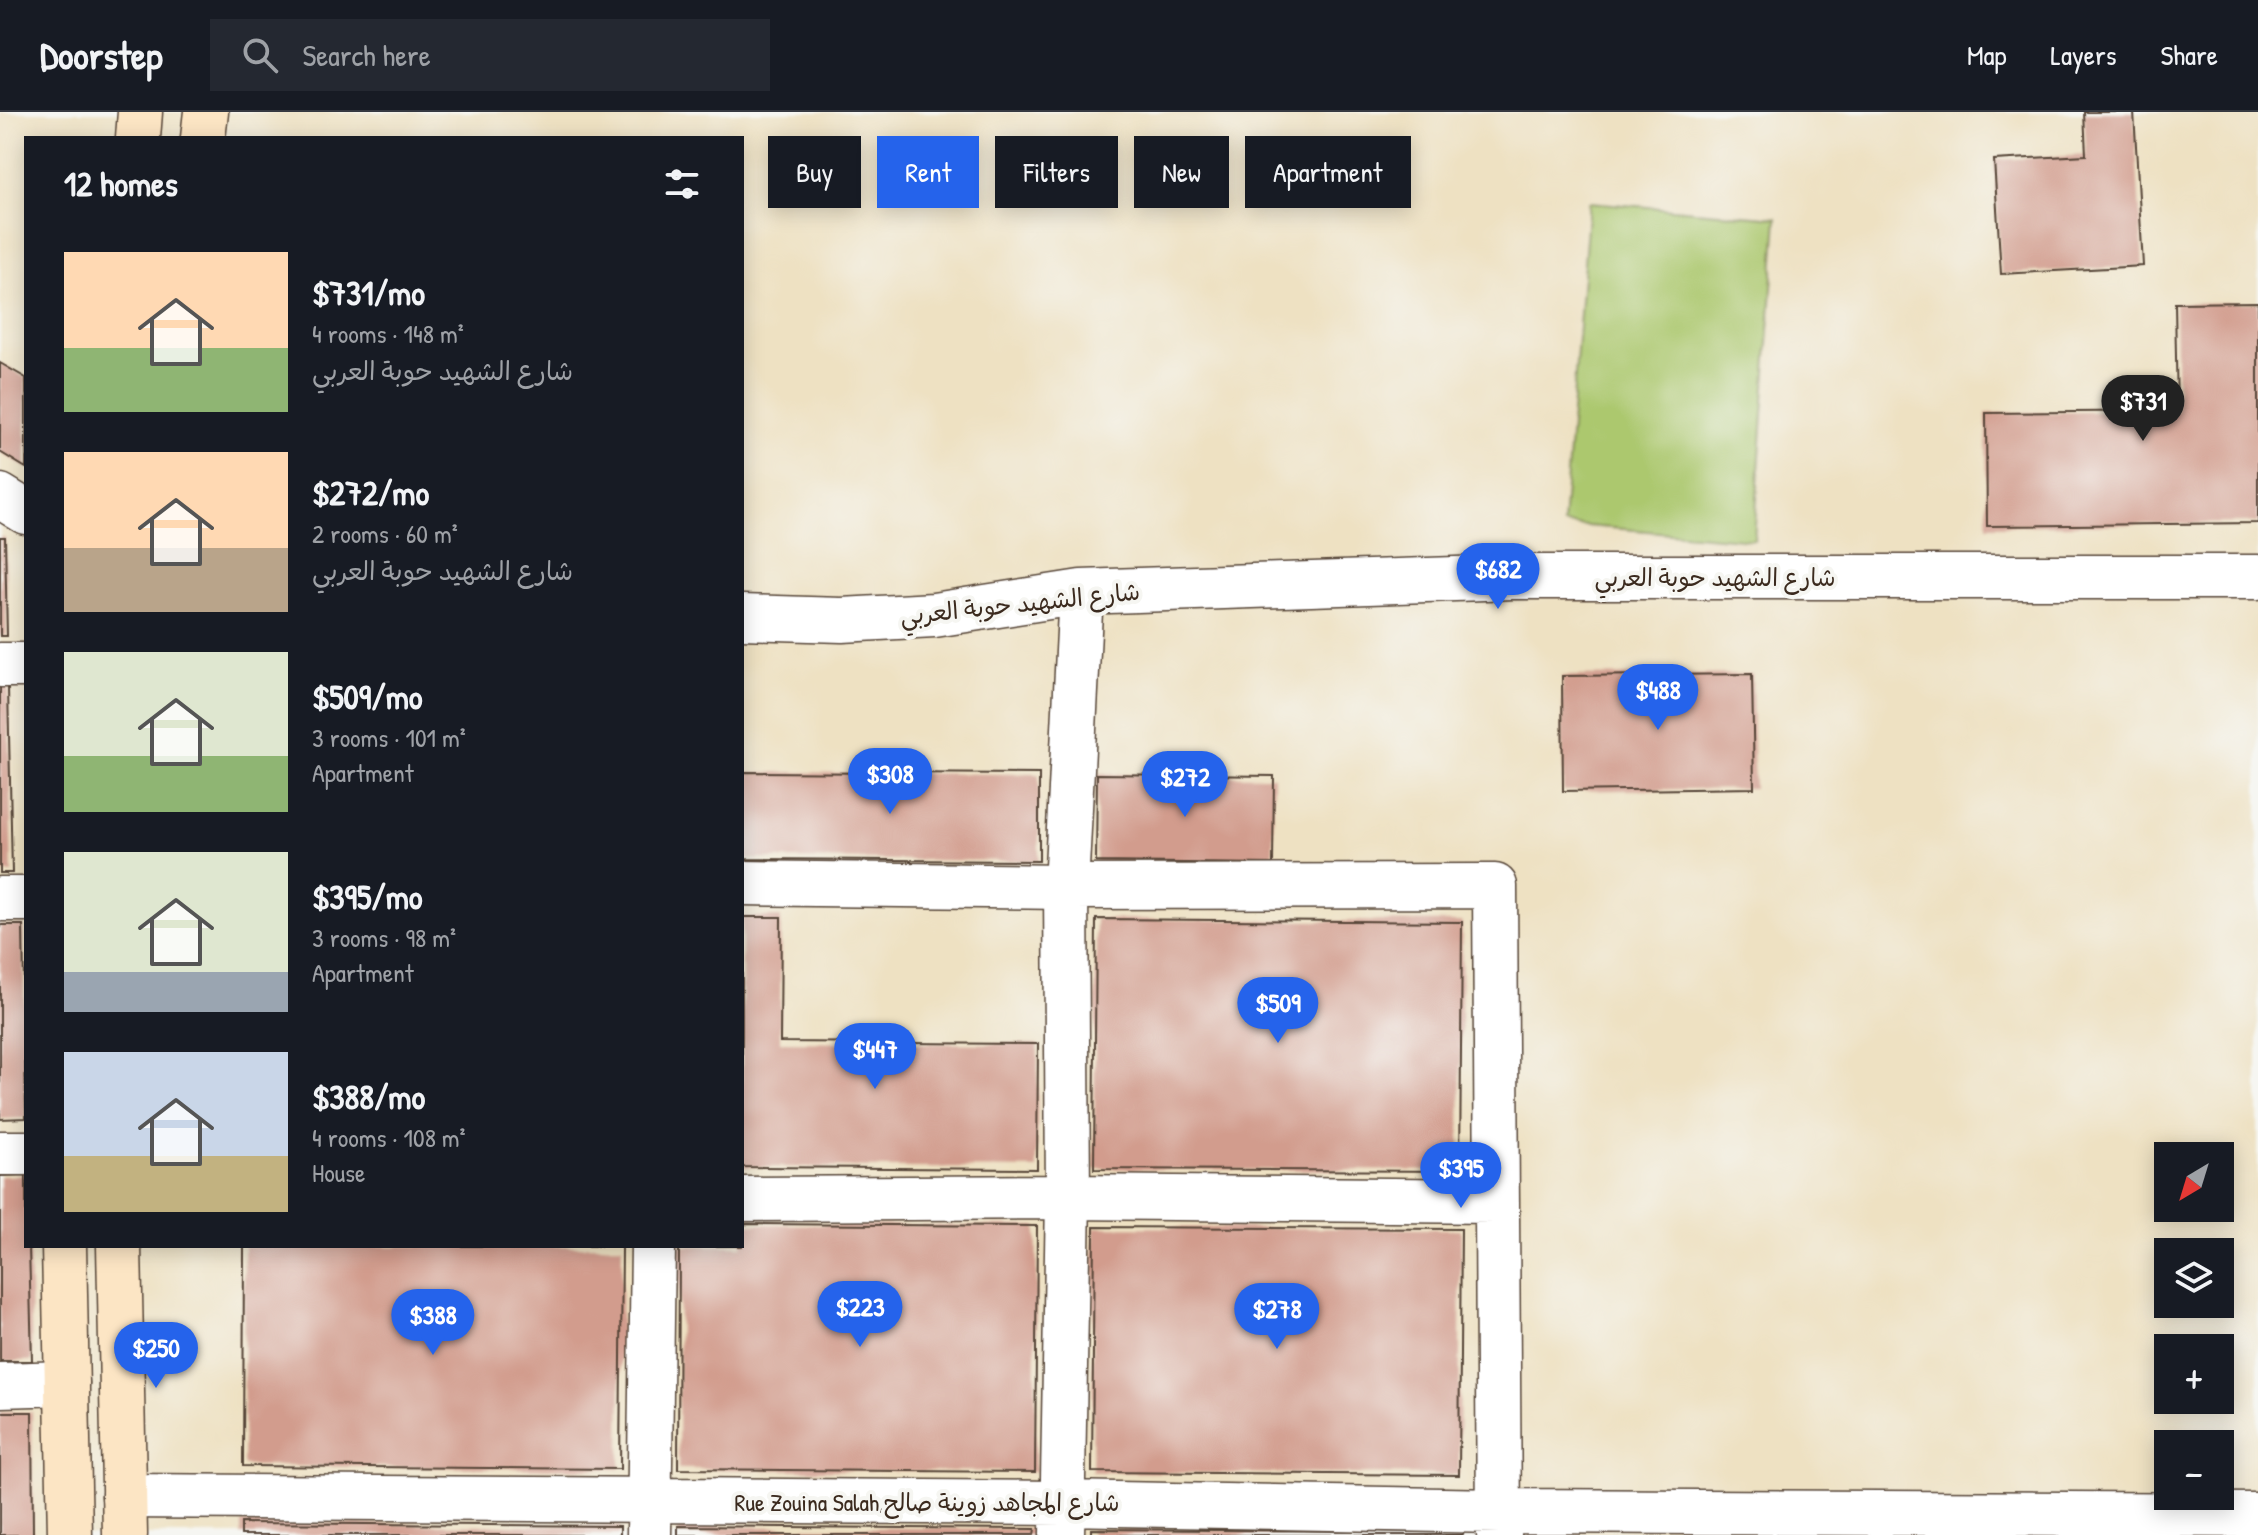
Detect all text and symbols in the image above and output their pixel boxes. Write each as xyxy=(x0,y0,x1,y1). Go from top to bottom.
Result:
search box xyxy=(210,19,770,91)
text: Doorstep xyxy=(40,29,162,81)
icon: search xyxy=(238,33,282,77)
text: Search here xyxy=(302,35,431,75)
text: Map xyxy=(1967,36,2007,74)
text: Layers xyxy=(2051,36,2116,74)
text: Share xyxy=(2160,36,2218,74)
chip: Buy xyxy=(768,136,861,208)
chip: Rent xyxy=(877,136,979,208)
chip: Filters xyxy=(995,136,1118,208)
chip: New xyxy=(1134,136,1229,208)
chip: Apartment xyxy=(1245,136,1411,208)
text: 12 homes xyxy=(64,161,178,207)
icon: filters xyxy=(660,162,704,206)
text: $731/mo xyxy=(312,270,425,316)
icon: home xyxy=(128,284,224,380)
text: 4 rooms · 148 m² xyxy=(312,316,464,351)
text: شارع الشهيد حوبة العربي xyxy=(312,353,573,388)
pin: $731 xyxy=(2096,375,2190,443)
text: $731 xyxy=(2119,383,2167,418)
text: $272/mo xyxy=(312,470,429,516)
icon: home xyxy=(128,484,224,580)
text: 2 rooms · 60 m² xyxy=(312,516,458,551)
pin: $682 xyxy=(1451,543,1545,611)
text: $682 xyxy=(1475,551,1521,586)
text: شارع الشهيد حوبة العربي xyxy=(312,553,573,588)
street label: شارع الشهيد حوبة العربي xyxy=(1594,561,1836,599)
street label: شارع الشهيد حوبة العربي xyxy=(898,574,1142,637)
pin: $488 xyxy=(1611,664,1705,732)
text: $488 xyxy=(1635,672,1681,707)
text: $509/mo xyxy=(312,674,423,720)
icon: home xyxy=(128,684,224,780)
text: 3 rooms · 101 m² xyxy=(312,720,466,755)
pin: $308 xyxy=(843,748,937,816)
pin: $272 xyxy=(1138,751,1232,819)
text: Apartment xyxy=(312,755,414,790)
text: $308 xyxy=(866,756,914,791)
text: $272 xyxy=(1160,759,1210,794)
text: $395/mo xyxy=(312,874,423,920)
icon: home xyxy=(128,884,224,980)
text: 3 rooms · 98 m² xyxy=(312,920,456,955)
text: Apartment xyxy=(312,955,414,990)
pin: $509 xyxy=(1231,977,1325,1045)
text: $509 xyxy=(1255,985,1301,1020)
pin: $447 xyxy=(828,1023,922,1091)
text: $447 xyxy=(852,1031,898,1066)
text: $388/mo xyxy=(312,1074,425,1120)
icon: home xyxy=(128,1084,224,1180)
text: 4 rooms · 108 m² xyxy=(312,1120,466,1155)
pin: $395 xyxy=(1414,1142,1508,1210)
north arrow xyxy=(2154,1142,2234,1222)
map controls xyxy=(2154,1142,2234,1510)
text: $395 xyxy=(1438,1150,1484,1185)
text: House xyxy=(312,1155,365,1190)
button: layers xyxy=(2154,1238,2234,1318)
pin: $223 xyxy=(813,1281,907,1349)
pin: $278 xyxy=(1230,1283,1324,1351)
pin: $388 xyxy=(386,1289,480,1357)
text: $223 xyxy=(835,1289,885,1324)
text: $278 xyxy=(1252,1291,1302,1326)
text: $388 xyxy=(409,1297,457,1332)
pin: $250 xyxy=(109,1322,203,1390)
text: $250 xyxy=(132,1330,180,1365)
button: + xyxy=(2154,1334,2234,1414)
button: − xyxy=(2154,1430,2234,1510)
street label: Rue Zouina Salah,شارع المجاهد زوينة صالح xyxy=(735,1486,1120,1520)

